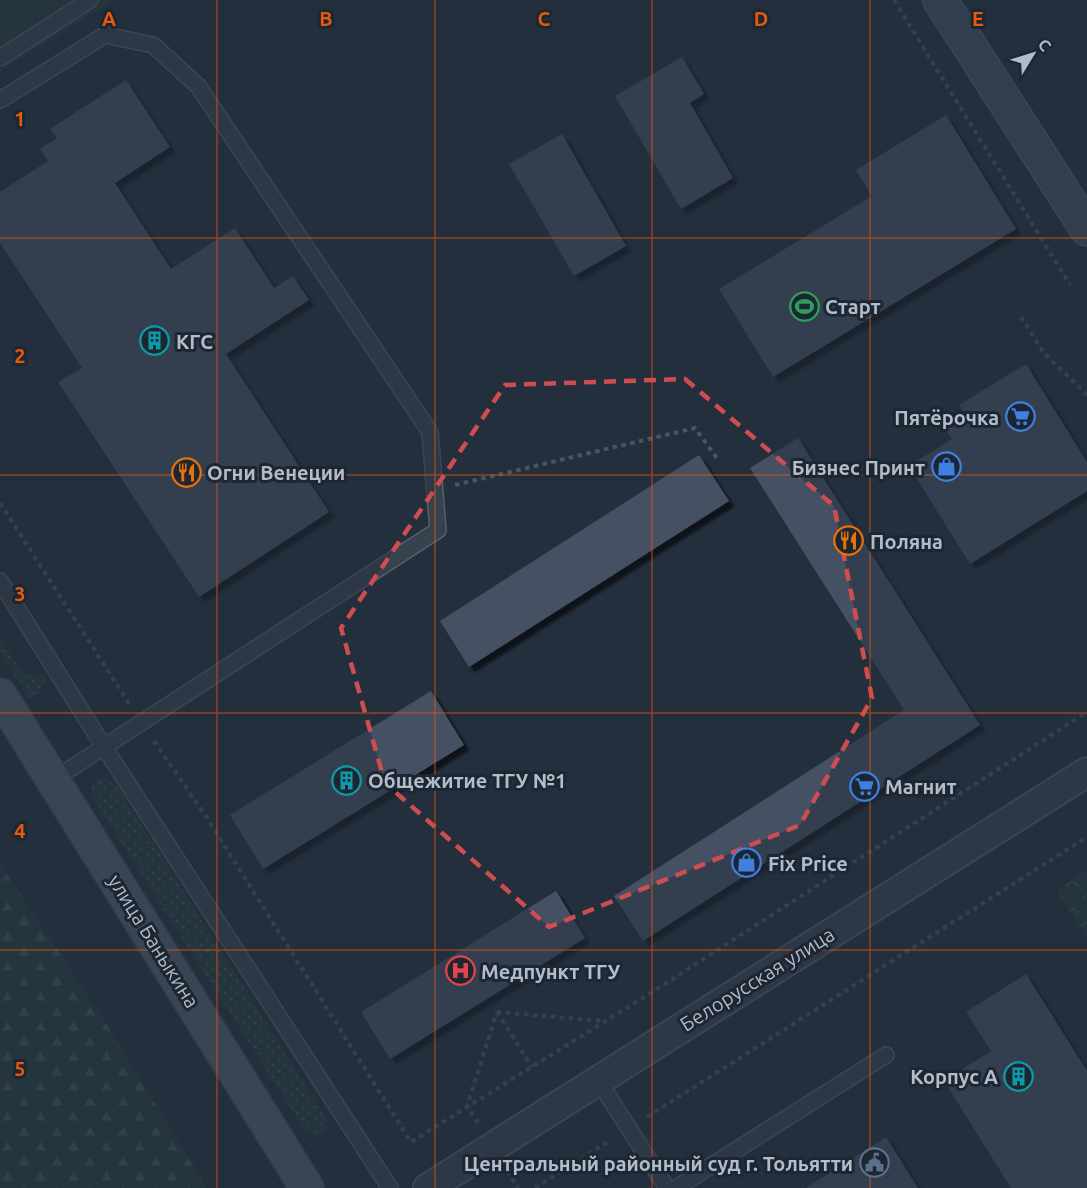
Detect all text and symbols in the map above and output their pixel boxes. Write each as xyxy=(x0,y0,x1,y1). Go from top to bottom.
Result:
text: A xyxy=(102,7,116,30)
text: B xyxy=(319,7,333,30)
text: C xyxy=(538,7,551,30)
text: D xyxy=(754,7,768,30)
text: E xyxy=(972,7,984,30)
north arrow xyxy=(1003,24,1063,84)
text: С xyxy=(1035,35,1055,54)
text: 1 xyxy=(14,107,26,130)
sports icon: Старт xyxy=(788,290,820,322)
place label: Старт xyxy=(825,295,881,318)
building icon: КГС xyxy=(139,325,171,357)
place label: КГС xyxy=(176,330,213,353)
text: 2 xyxy=(14,344,26,367)
supermarket icon: Пятёрочка xyxy=(1004,401,1036,433)
place label: Пятёрочка xyxy=(894,406,999,429)
shop icon: Бизнес Принт xyxy=(930,451,962,483)
restaurant icon: Огни Венеции xyxy=(170,456,202,488)
place label: Бизнес Принт xyxy=(792,456,925,479)
place label: Огни Венеции xyxy=(207,461,345,484)
restaurant icon: Поляна xyxy=(833,525,865,557)
place label: Поляна xyxy=(870,530,943,553)
text: 3 xyxy=(14,582,26,605)
building icon: Общежитие ТГУ №1 xyxy=(331,764,363,796)
place label: Общежитие ТГУ №1 xyxy=(368,769,566,792)
supermarket icon: Магнит xyxy=(848,770,880,802)
place label: Магнит xyxy=(885,775,957,798)
text: 4 xyxy=(14,819,26,842)
shop icon: Fix Price xyxy=(731,847,763,879)
place label: Fix Price xyxy=(768,852,848,875)
street label: улица Баныкина xyxy=(104,870,204,1012)
street label: Белорусская улица xyxy=(676,922,838,1036)
hospital icon: Медпункт ТГУ xyxy=(444,955,476,987)
place label: Медпункт ТГУ xyxy=(481,960,621,983)
text: 5 xyxy=(14,1057,26,1080)
building icon: Корпус А xyxy=(1003,1060,1035,1092)
place label: Корпус А xyxy=(910,1065,998,1088)
public building icon: Центральный районный суд г. Тольятти xyxy=(858,1147,890,1179)
place label: Центральный районный суд г. Тольятти xyxy=(464,1152,853,1175)

